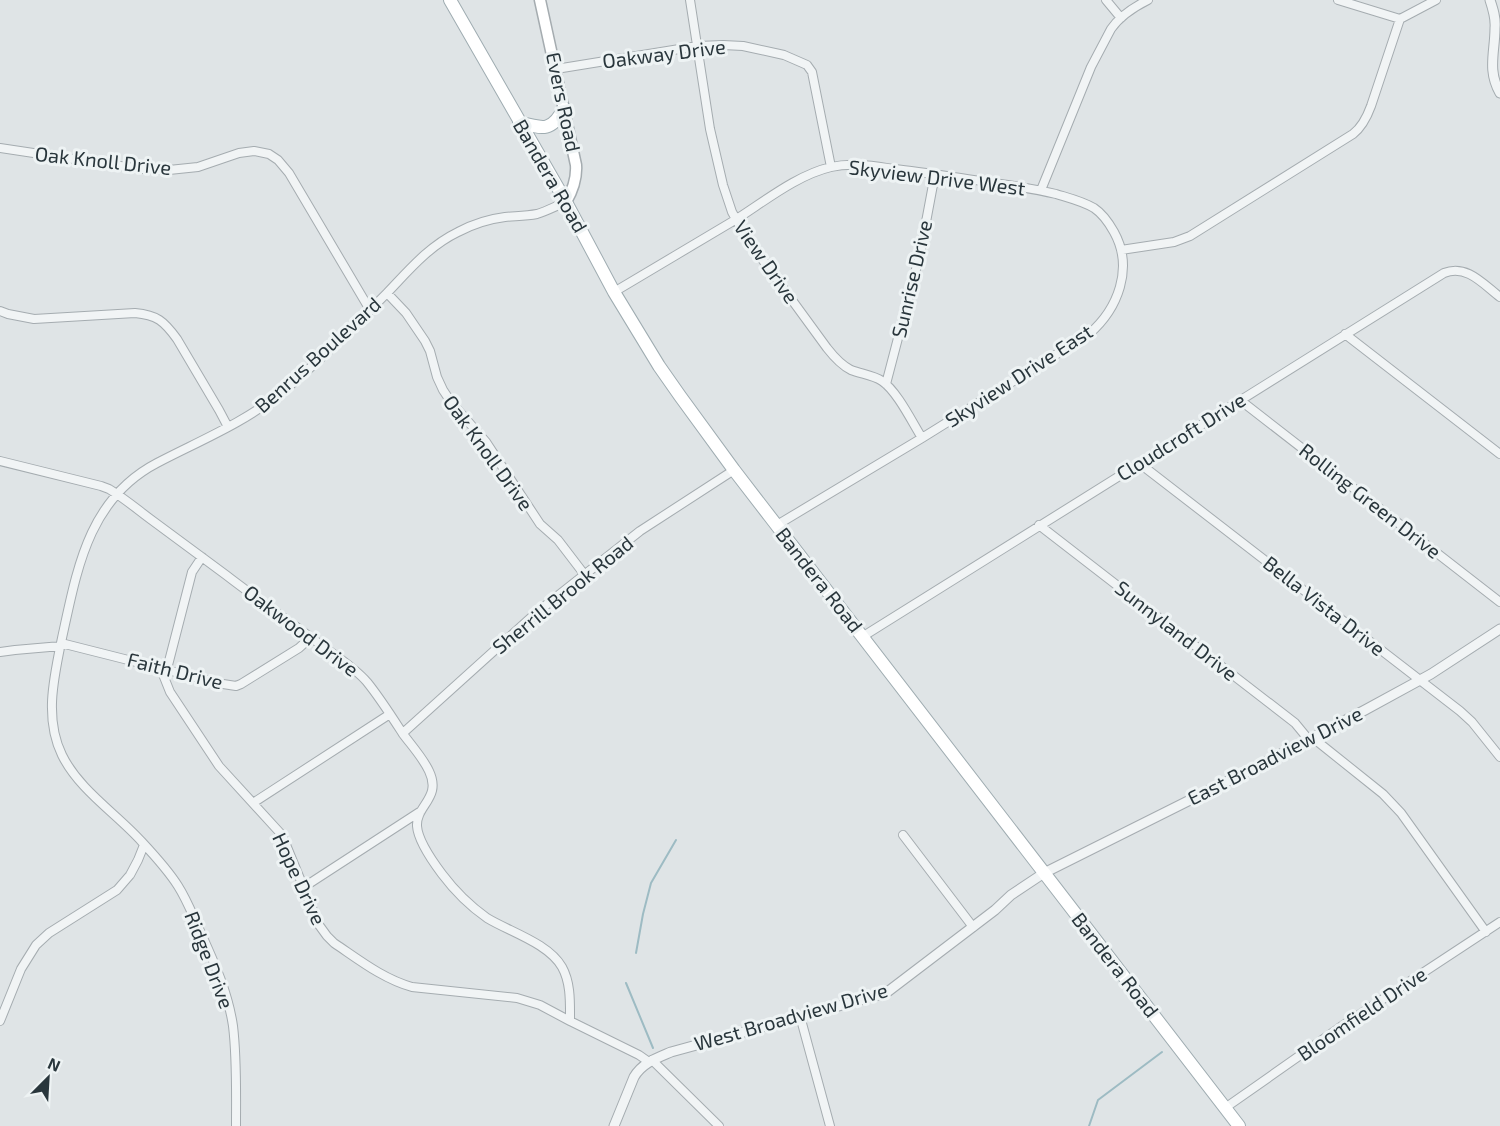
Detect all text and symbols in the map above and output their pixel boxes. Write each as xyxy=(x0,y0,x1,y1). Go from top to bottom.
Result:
street label: Oakway Drive xyxy=(601,34,727,72)
street label: Evers Road xyxy=(542,50,586,154)
street label: Bandera Road xyxy=(509,115,593,236)
street label: Oak Knoll Drive xyxy=(34,141,172,179)
street label: Skyview Drive West xyxy=(848,154,1027,200)
street label: View Drive xyxy=(729,215,804,308)
street label: Sunrise Drive xyxy=(886,218,936,340)
street label: Benrus Boulevard xyxy=(249,291,385,417)
street label: Skyview Drive East xyxy=(940,318,1097,432)
street label: Cloudcroft Drive xyxy=(1112,387,1249,485)
street label: Oak Knoll Drive xyxy=(439,390,539,515)
street label: Rolling Green Drive xyxy=(1295,437,1446,563)
street label: Bandera Road xyxy=(771,522,868,637)
street label: Sherrill Brook Road xyxy=(487,530,637,658)
street label: Bella Vista Drive xyxy=(1259,550,1390,660)
street label: Sunnyland Drive xyxy=(1111,575,1242,685)
street label: Oakwood Drive xyxy=(240,579,364,681)
street label: Faith Drive xyxy=(125,647,225,693)
street label: East Broadview Drive xyxy=(1183,701,1366,810)
street label: Hope Drive xyxy=(268,829,332,929)
street label: Ridge Drive xyxy=(180,907,240,1012)
street label: Bandera Road xyxy=(1067,907,1164,1022)
street label: Bloomfield Drive xyxy=(1292,961,1431,1065)
street label: West Broadview Drive xyxy=(691,977,890,1055)
north arrow xyxy=(18,1048,78,1108)
text: N xyxy=(45,1053,63,1075)

